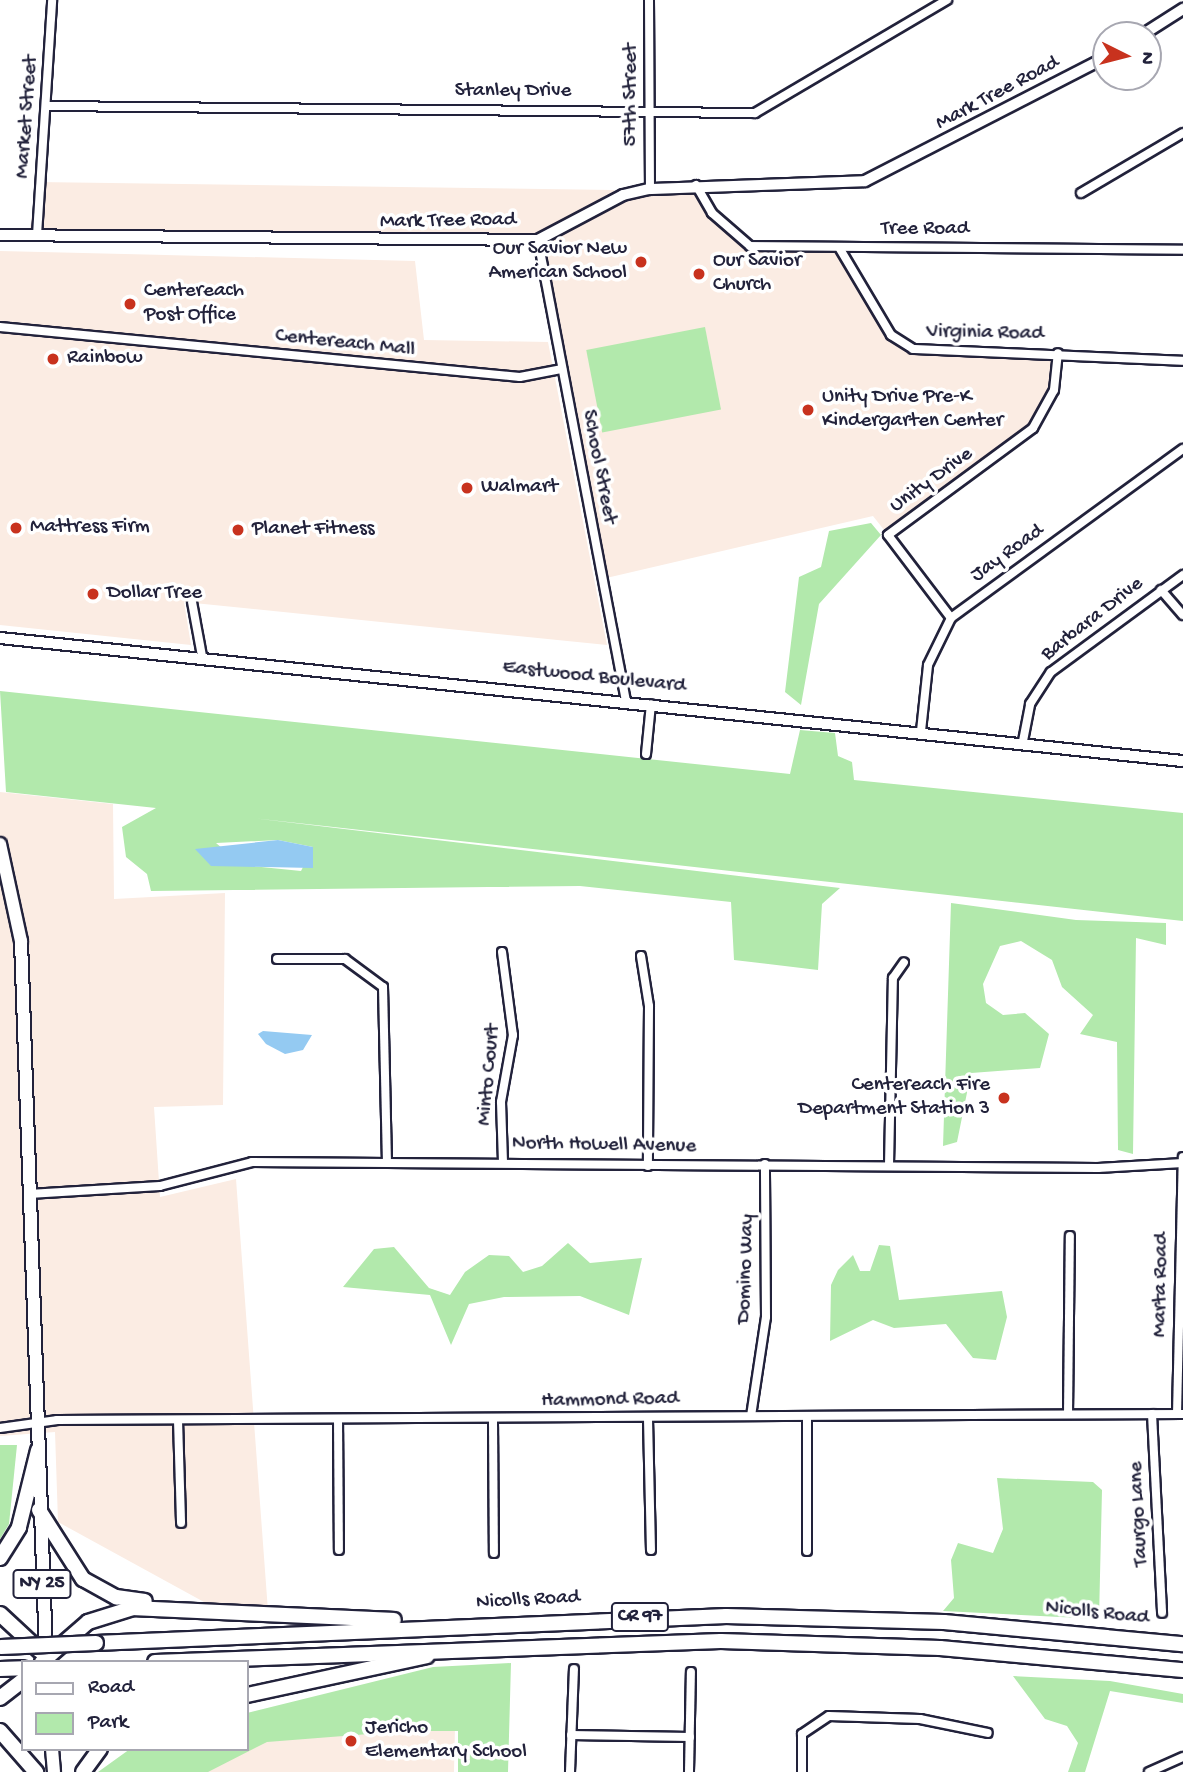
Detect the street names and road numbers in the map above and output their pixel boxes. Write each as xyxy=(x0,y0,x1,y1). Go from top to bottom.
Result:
street label: 57th Street xyxy=(619,44,645,146)
street label: Mark Tree Road xyxy=(932,51,1064,137)
street label: Market Street xyxy=(11,55,45,179)
street label: Stanley Drive xyxy=(455,79,571,105)
street label: Mark Tree Road xyxy=(380,208,516,236)
street label: Tree Road xyxy=(881,217,969,243)
street label: Virginia Road xyxy=(926,320,1044,348)
street label: Centereach Mall xyxy=(274,324,416,364)
street label: School Street xyxy=(575,408,621,526)
street label: Unity Drive xyxy=(886,443,978,519)
street label: Jay Road xyxy=(967,519,1049,589)
street label: Barbara Drive xyxy=(1037,572,1149,668)
street label: Eastwood Boulevard xyxy=(501,656,687,700)
street label: Minto Court xyxy=(473,1023,507,1127)
street label: North Howell Avenue xyxy=(512,1132,696,1160)
street label: Domino Way xyxy=(732,1214,762,1324)
street label: Marta Road xyxy=(1148,1232,1176,1338)
street label: Hammond Road xyxy=(541,1387,679,1415)
street label: Taurgo Lane xyxy=(1125,1461,1155,1567)
road number: NY 25 xyxy=(12,1568,72,1600)
street label: Nicolls Road xyxy=(475,1586,581,1616)
street label: Nicolls Road xyxy=(1044,1596,1150,1632)
road number: CR 97 xyxy=(610,1602,670,1632)

